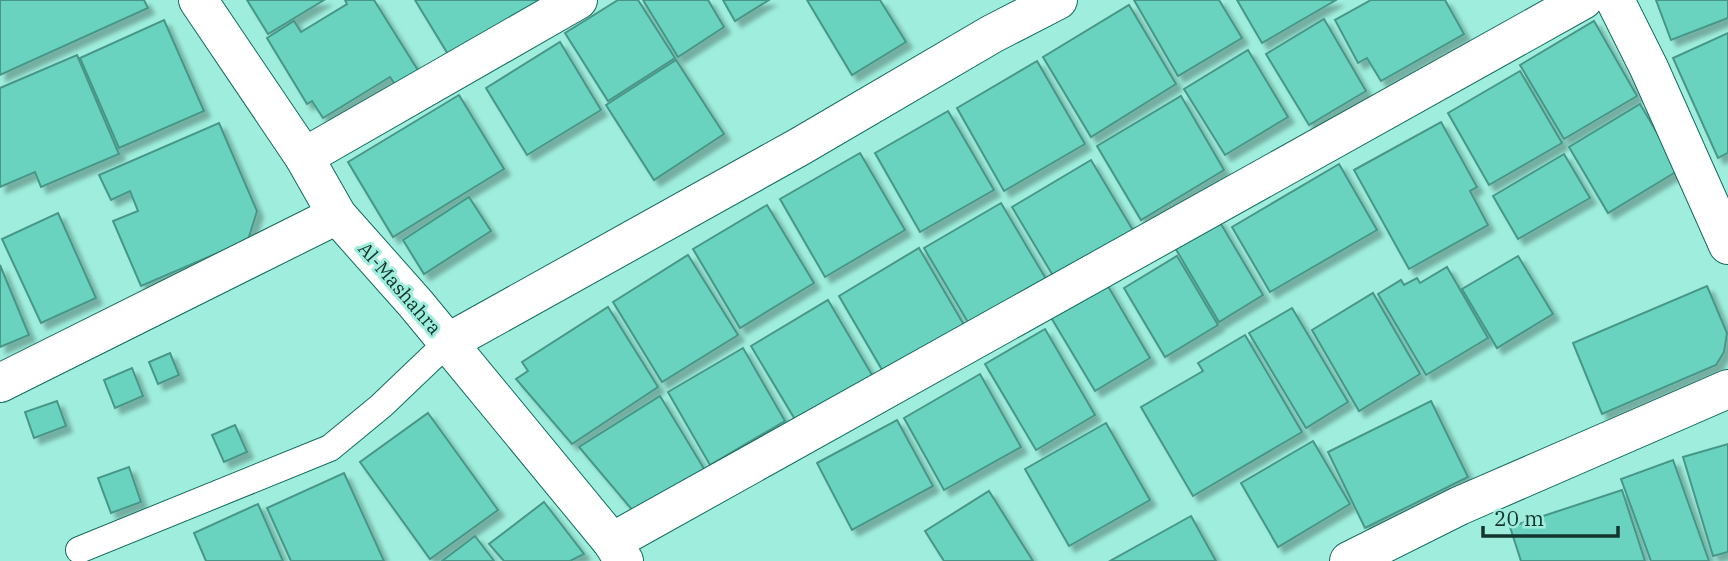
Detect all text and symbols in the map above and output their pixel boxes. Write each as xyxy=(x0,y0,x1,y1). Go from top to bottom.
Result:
street label: Al-Mashahra xyxy=(353,237,447,339)
scale bar xyxy=(1483,494,1618,538)
text: 20 m xyxy=(1494,504,1544,532)

